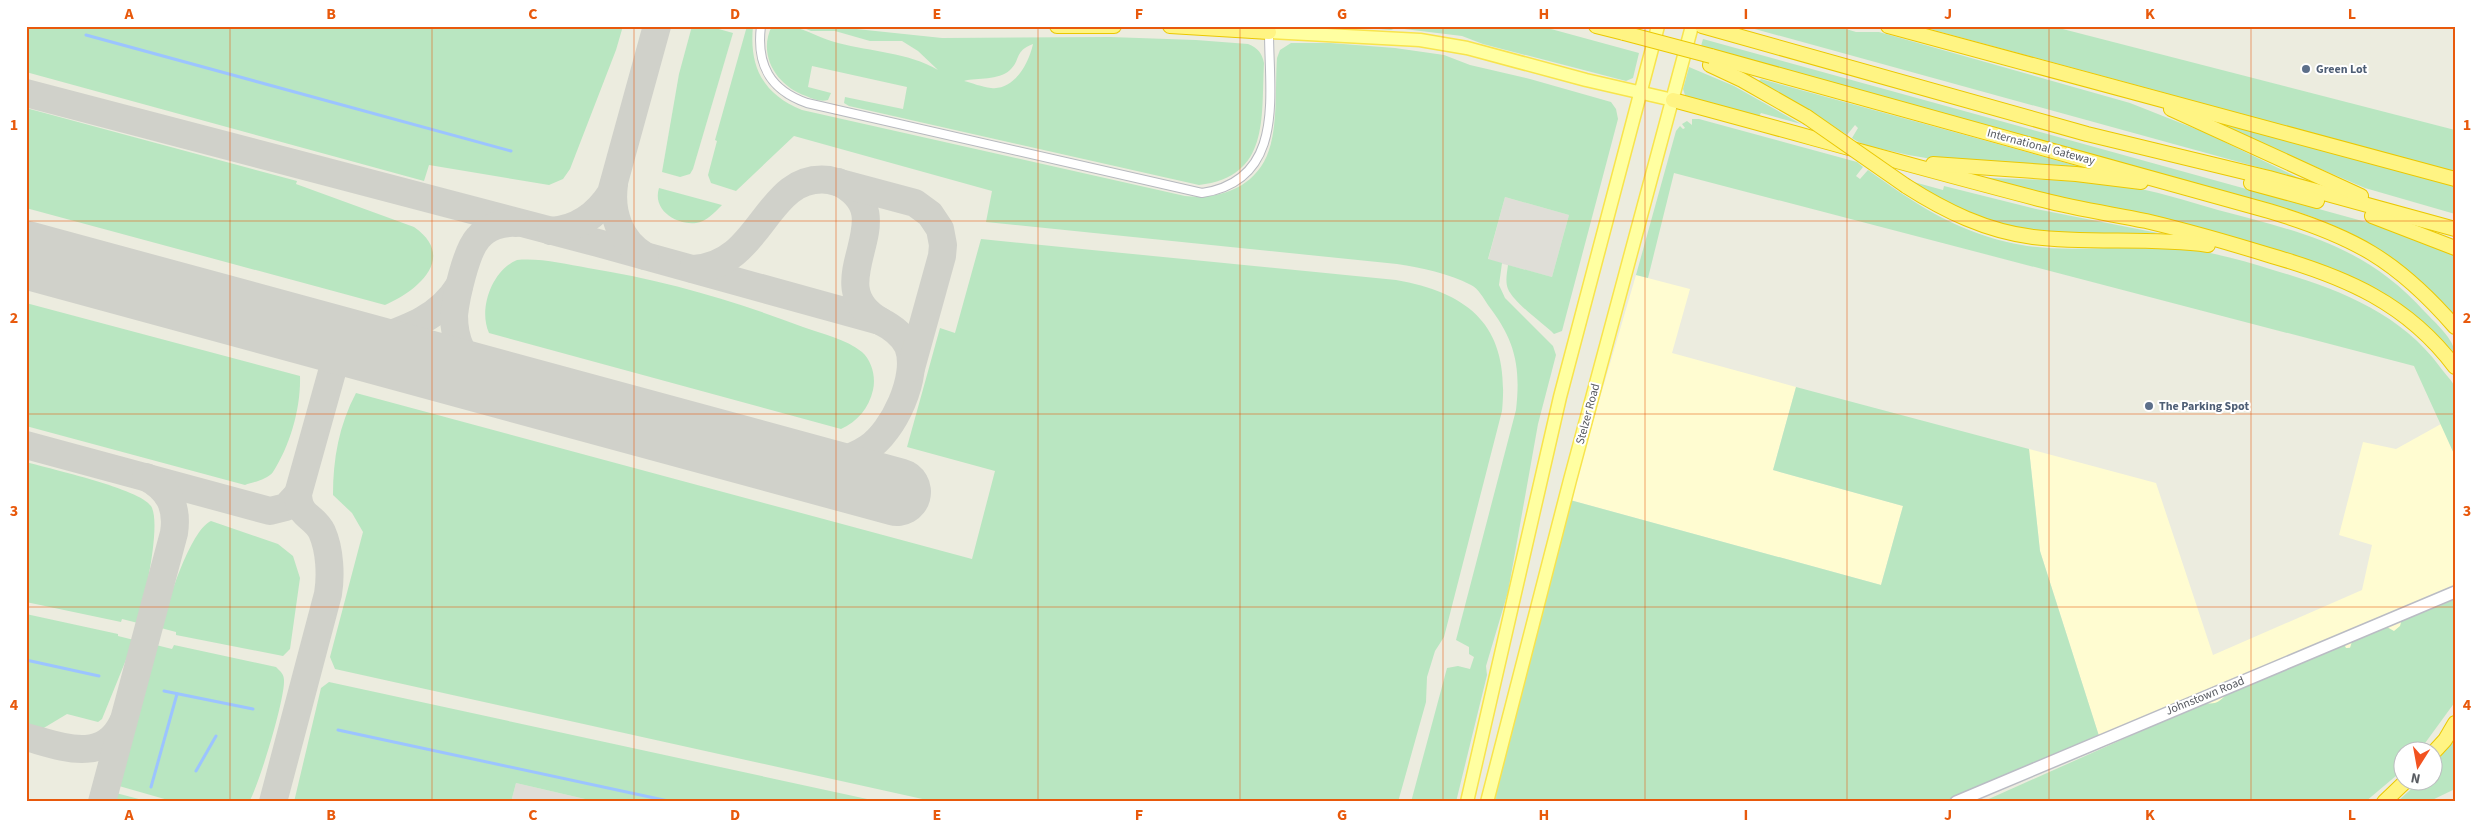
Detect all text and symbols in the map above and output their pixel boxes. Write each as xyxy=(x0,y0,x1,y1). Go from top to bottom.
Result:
text: A xyxy=(123,3,134,25)
text: B xyxy=(326,3,336,25)
text: C xyxy=(528,3,538,25)
text: D xyxy=(730,3,740,25)
text: E xyxy=(933,3,941,25)
text: F xyxy=(1135,3,1143,25)
text: G xyxy=(1337,3,1347,25)
text: H xyxy=(1539,3,1549,25)
text: I xyxy=(1744,3,1748,25)
text: J xyxy=(1944,3,1952,25)
text: K xyxy=(2145,3,2155,25)
text: L xyxy=(2348,3,2356,25)
place label: Green Lot xyxy=(2316,61,2367,78)
marker: Green Lot xyxy=(2300,63,2312,75)
text: 1 xyxy=(10,114,18,136)
text: 1 xyxy=(2463,114,2471,136)
street label: International Gateway xyxy=(1985,124,2097,170)
text: 2 xyxy=(10,307,18,329)
text: 2 xyxy=(2463,307,2471,329)
street label: Stelzer Road xyxy=(1572,382,1604,446)
place label: The Parking Spot xyxy=(2159,398,2249,415)
marker: The Parking Spot xyxy=(2143,400,2155,412)
text: 3 xyxy=(10,500,18,522)
text: 3 xyxy=(2463,500,2471,522)
street label: Johnstown Road xyxy=(2163,672,2247,720)
text: 4 xyxy=(10,694,19,716)
text: 4 xyxy=(2463,694,2472,716)
north arrow xyxy=(2394,740,2444,790)
text: N xyxy=(2409,767,2422,788)
text: A xyxy=(123,804,134,826)
text: B xyxy=(326,804,336,826)
text: C xyxy=(528,804,538,826)
text: D xyxy=(730,804,740,826)
text: E xyxy=(933,804,941,826)
text: F xyxy=(1135,804,1143,826)
text: G xyxy=(1337,804,1347,826)
text: H xyxy=(1539,804,1549,826)
text: I xyxy=(1744,804,1748,826)
text: J xyxy=(1944,804,1952,826)
text: K xyxy=(2145,804,2155,826)
text: L xyxy=(2348,804,2356,826)

